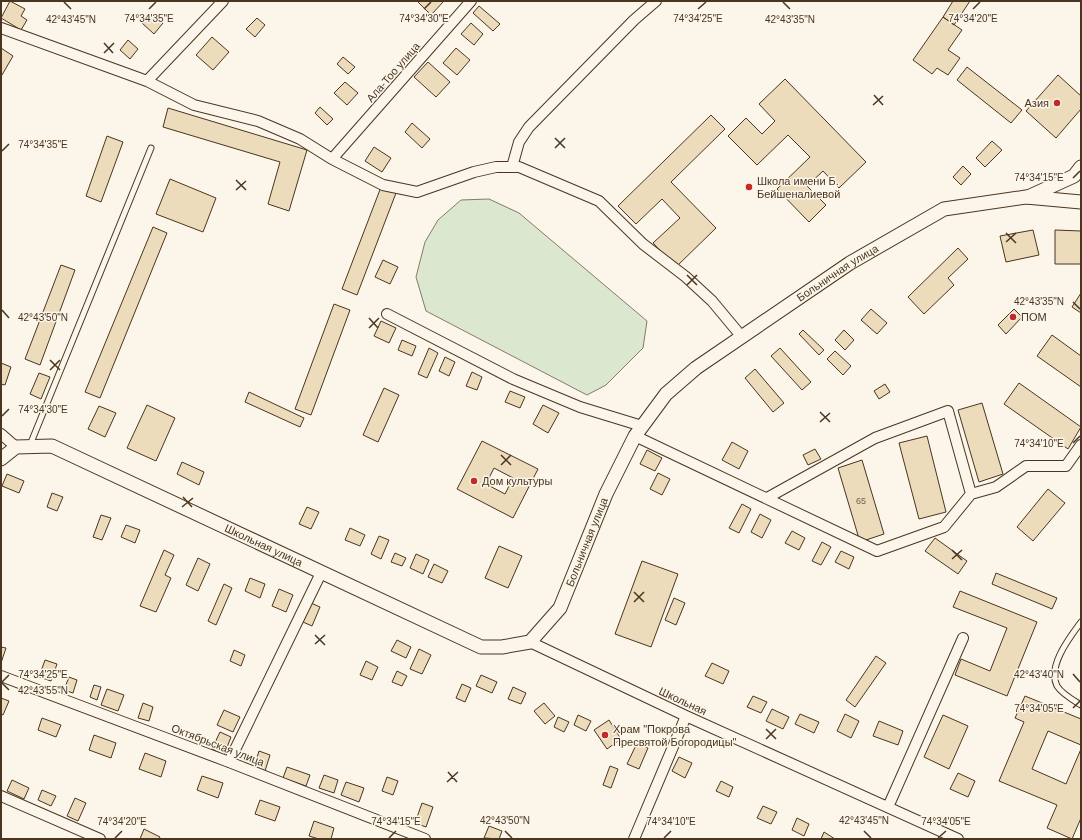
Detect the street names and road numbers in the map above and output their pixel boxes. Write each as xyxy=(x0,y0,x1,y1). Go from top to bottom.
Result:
street label: Ала-Тоо улица xyxy=(364,39,423,104)
street label: Больничная улица xyxy=(794,242,881,304)
street label: Больничная улица xyxy=(563,495,610,588)
street label: Школьная улица xyxy=(223,522,305,569)
street label: Школьная xyxy=(657,685,709,717)
street label: Октябрьская улица xyxy=(170,722,267,769)

